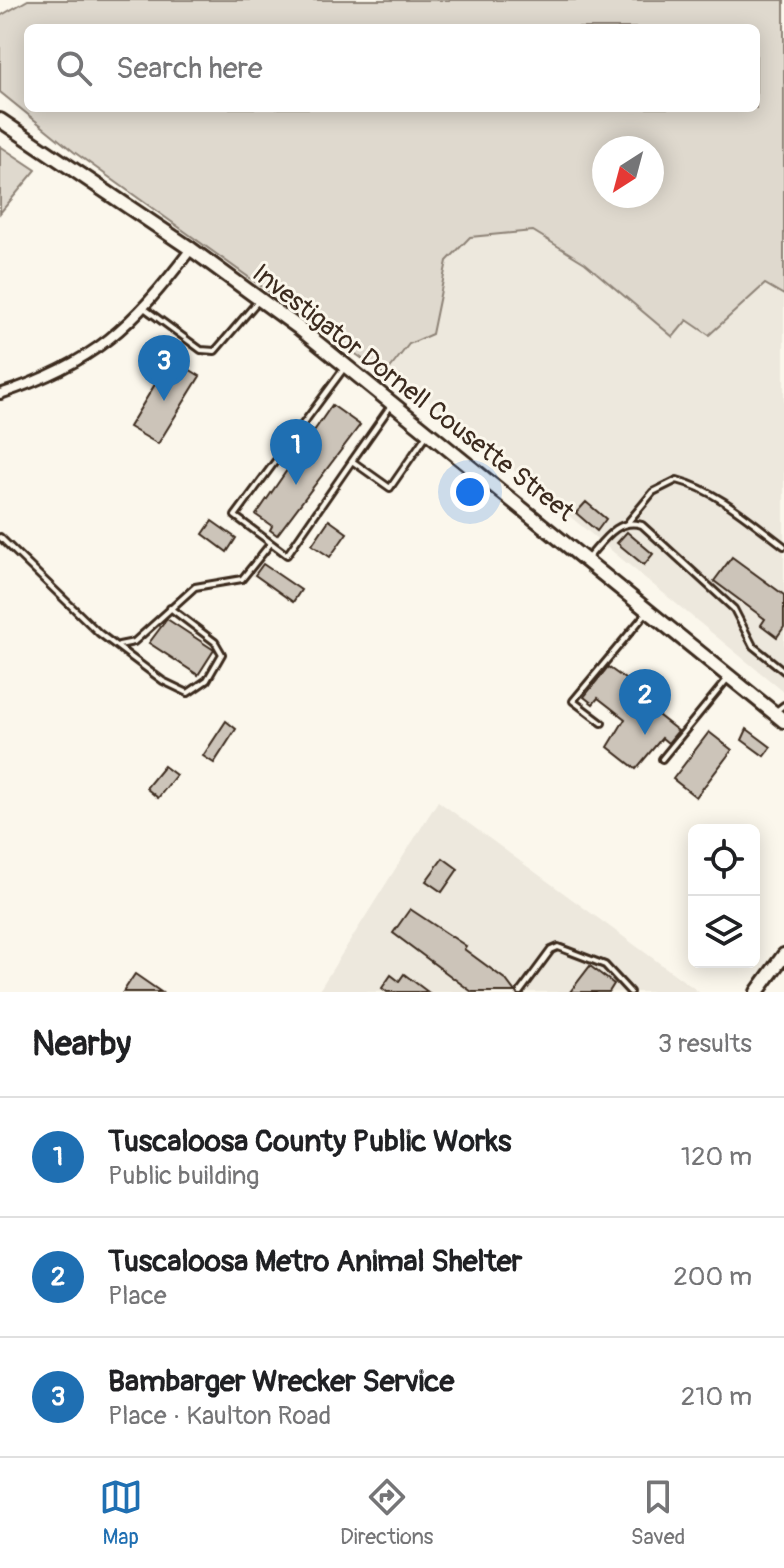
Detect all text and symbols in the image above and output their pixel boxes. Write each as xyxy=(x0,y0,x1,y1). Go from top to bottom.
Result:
search box xyxy=(24,24,760,112)
icon: search xyxy=(52,46,96,90)
text: Search here xyxy=(116,50,263,87)
north arrow xyxy=(592,136,664,208)
street label: Investigator Dornell Cousette Street xyxy=(246,257,581,529)
pin: 3 xyxy=(138,335,190,401)
pin: 1 xyxy=(270,419,322,485)
your location xyxy=(450,472,490,512)
pin: 2 xyxy=(619,669,671,735)
map controls xyxy=(688,824,760,968)
button: locate xyxy=(688,824,760,896)
button: layers xyxy=(688,896,760,968)
text: Nearby xyxy=(32,1023,131,1066)
text: 3 results xyxy=(658,1028,752,1060)
text: Tuscaloosa County Public Works xyxy=(108,1123,511,1160)
text: 1 xyxy=(53,1141,63,1173)
text: 120 m xyxy=(681,1141,752,1173)
text: Public building xyxy=(108,1160,259,1192)
text: Tuscaloosa Metro Animal Shelter xyxy=(108,1243,522,1280)
text: 2 xyxy=(51,1261,65,1293)
text: 200 m xyxy=(673,1261,752,1293)
text: Place xyxy=(108,1280,167,1312)
text: Bambarger Wrecker Service xyxy=(108,1363,454,1400)
text: 3 xyxy=(51,1381,65,1413)
text: 210 m xyxy=(681,1381,752,1413)
text: Place · Kaulton Road xyxy=(108,1400,331,1432)
tab: Map xyxy=(99,1475,143,1551)
tab: Directions xyxy=(340,1475,433,1551)
tab: Saved xyxy=(631,1475,685,1551)

